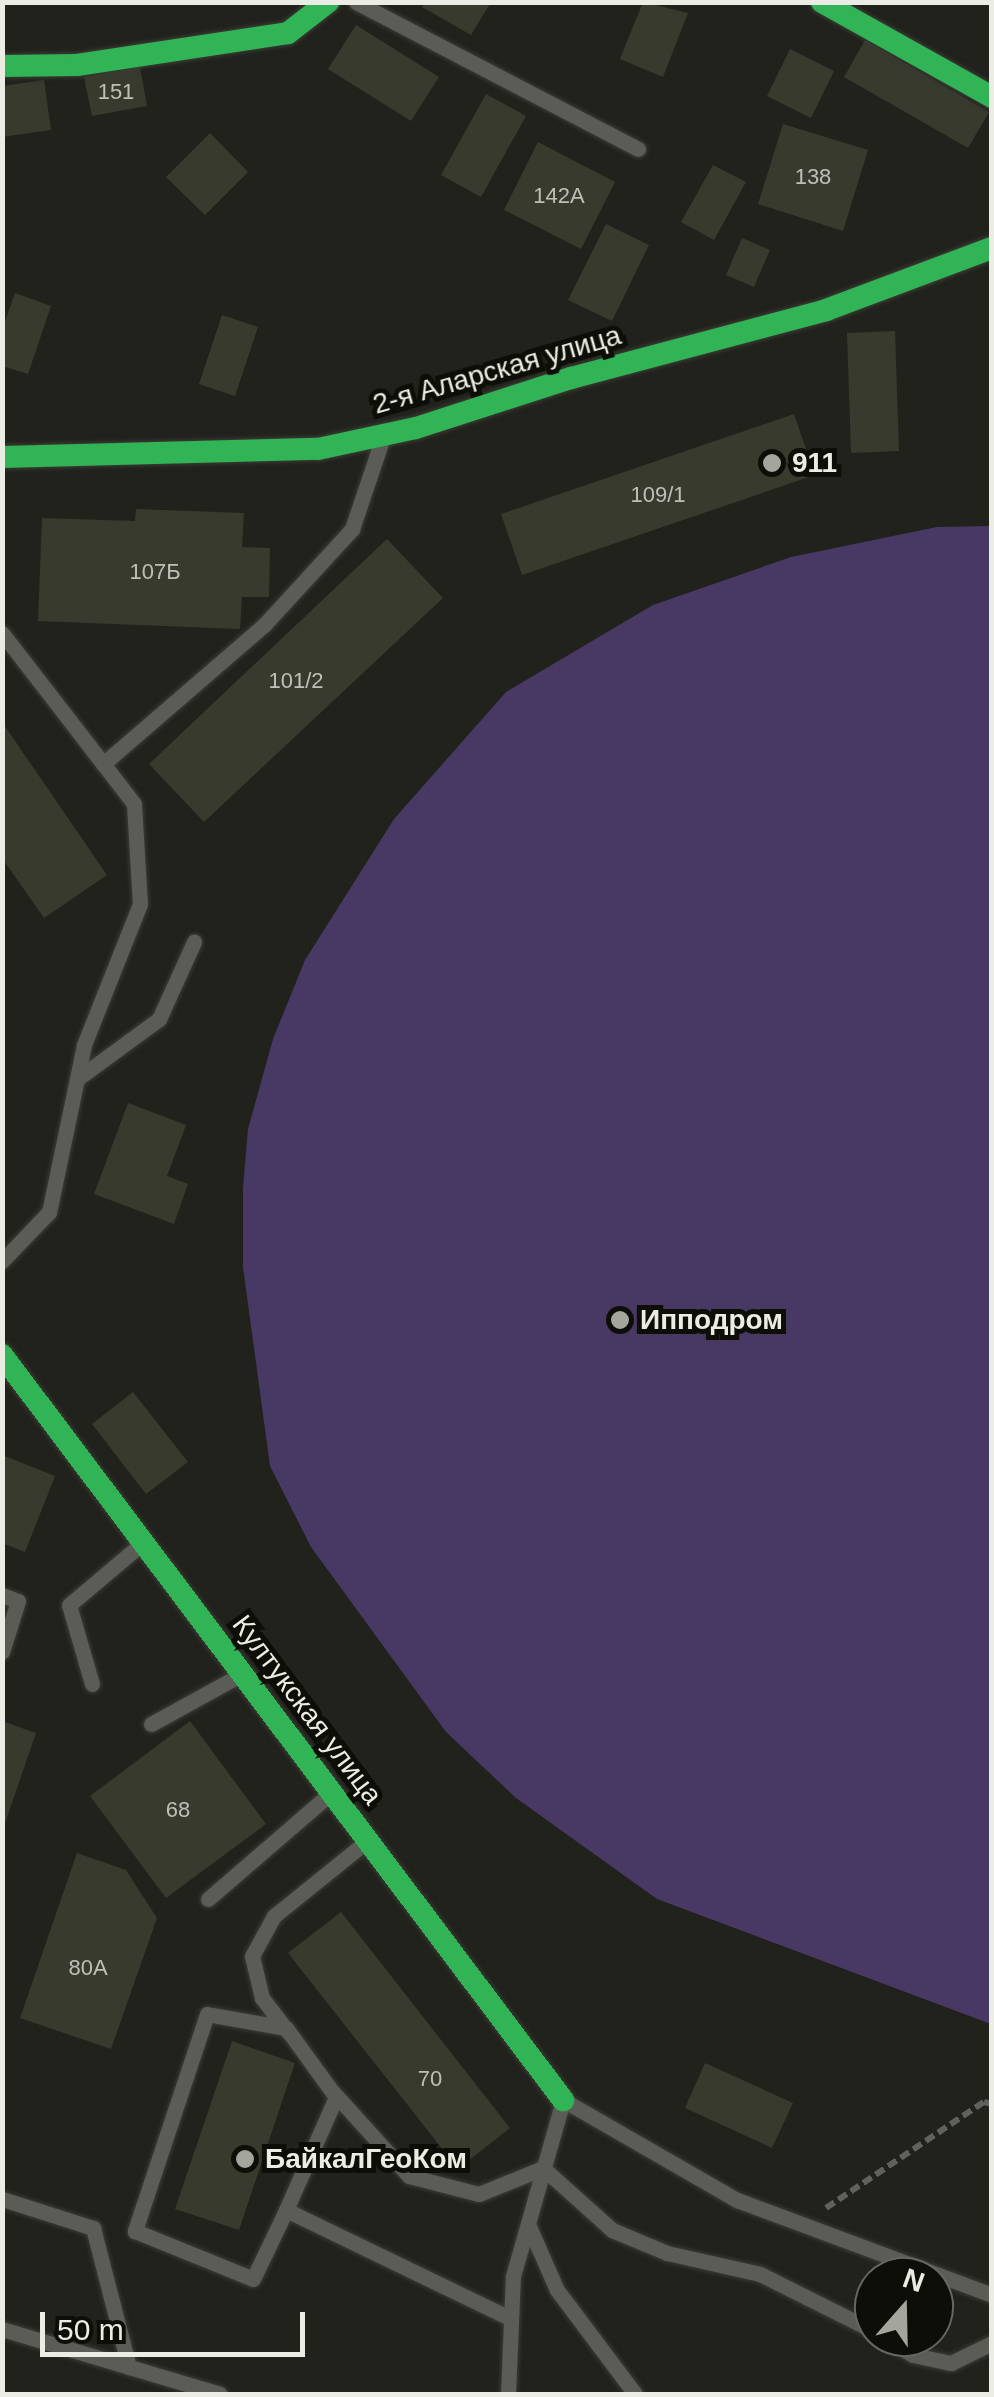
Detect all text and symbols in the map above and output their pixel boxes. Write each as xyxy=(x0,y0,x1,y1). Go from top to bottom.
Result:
house number: 151 xyxy=(98,79,134,105)
house number: 138 xyxy=(795,164,831,190)
house number: 142А xyxy=(533,183,585,209)
street label: 2-я Аларская улица xyxy=(369,319,625,421)
place label: 911 xyxy=(792,446,837,480)
marker: 911 xyxy=(761,452,783,474)
house number: 109/1 xyxy=(630,482,686,508)
house number: 107Б xyxy=(129,559,181,585)
house number: 101/2 xyxy=(268,668,324,694)
place label: Ипподром xyxy=(640,1303,783,1337)
marker: Ипподром xyxy=(609,1309,631,1331)
street label: Култукская улица xyxy=(225,1609,389,1811)
house number: 68 xyxy=(166,1797,190,1823)
house number: 80А xyxy=(68,1955,108,1981)
house number: 70 xyxy=(418,2066,442,2092)
place label: БайкалГеоКом xyxy=(265,2142,467,2176)
marker: БайкалГеоКом xyxy=(234,2148,256,2170)
north arrow xyxy=(854,2257,954,2357)
text: N xyxy=(899,2262,929,2298)
scale bar xyxy=(45,2292,310,2354)
text: 50 m xyxy=(57,2313,124,2346)

